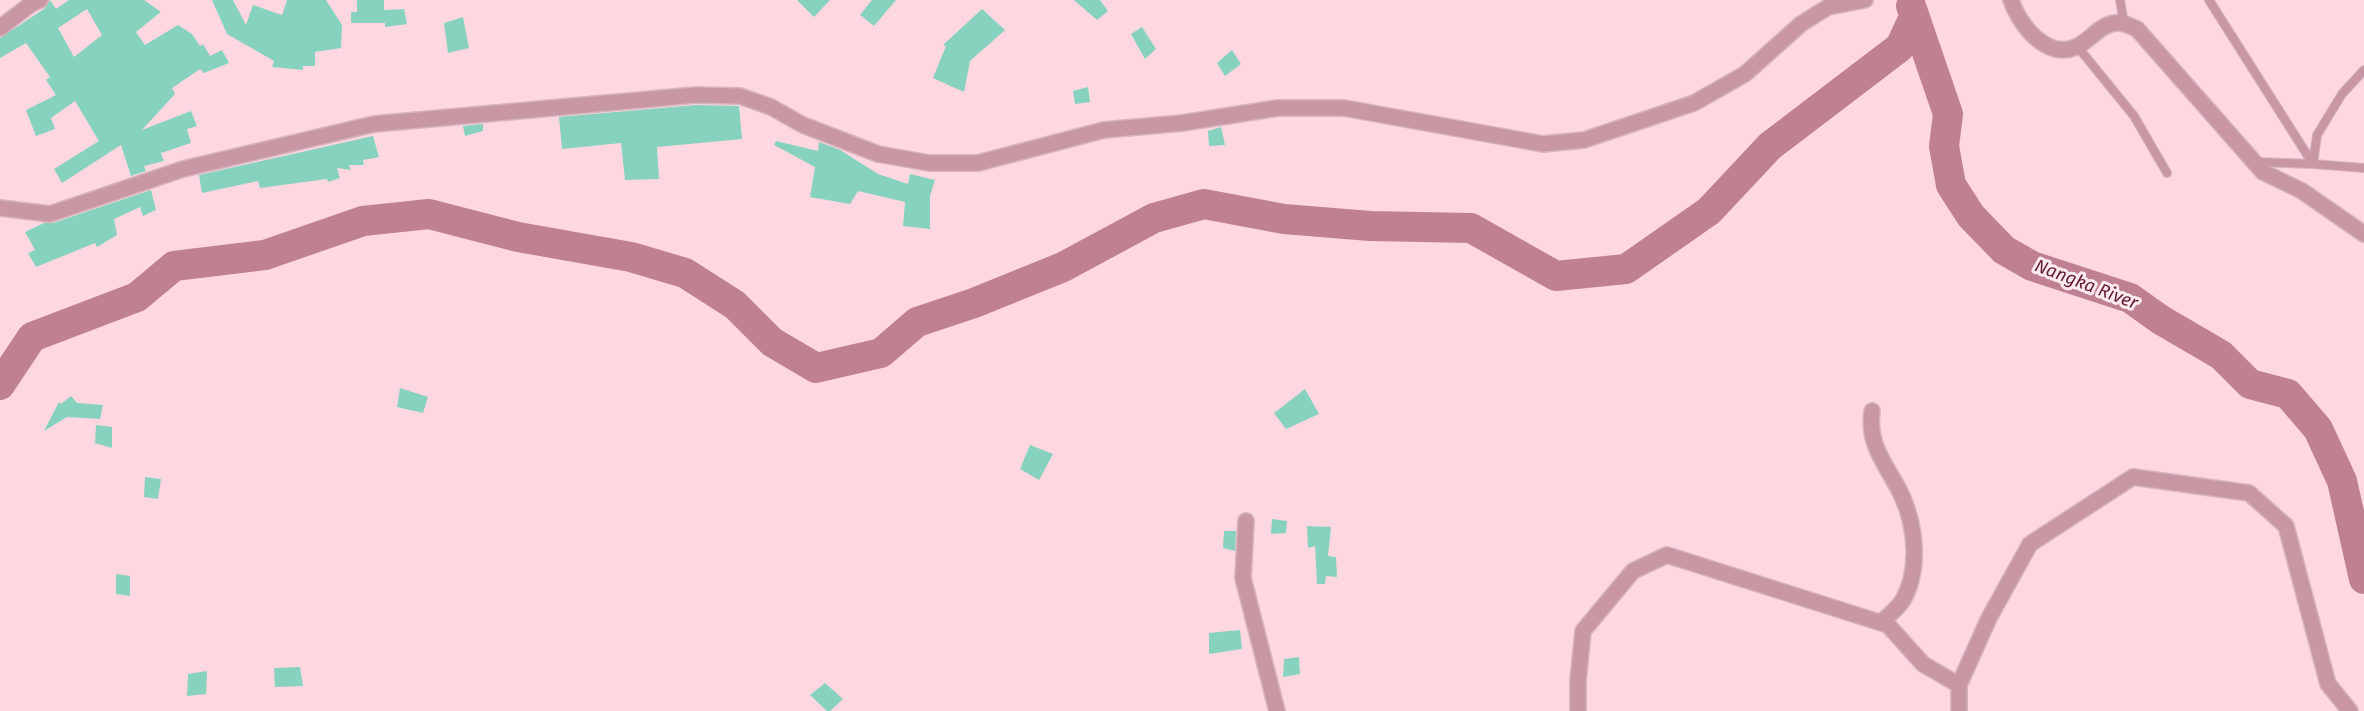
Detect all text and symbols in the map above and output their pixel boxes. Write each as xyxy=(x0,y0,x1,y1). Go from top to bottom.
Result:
water label: Nangka River xyxy=(2031,255,2141,315)

